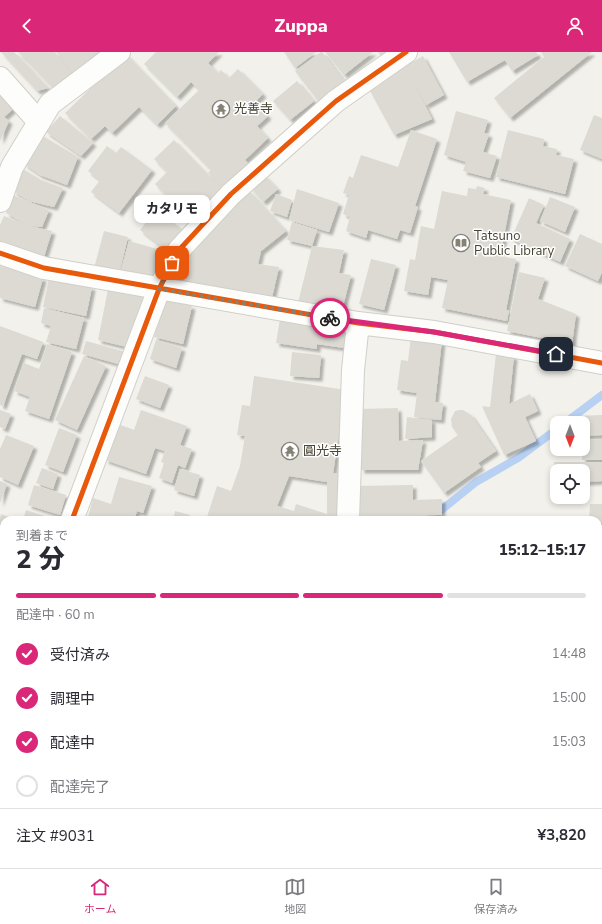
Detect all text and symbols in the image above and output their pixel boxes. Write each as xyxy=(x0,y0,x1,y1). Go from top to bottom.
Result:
text: Zuppa xyxy=(274,14,328,38)
icon: back xyxy=(16,15,38,37)
icon: person xyxy=(564,15,586,37)
temple icon: 光善寺 xyxy=(211,99,231,119)
place label: 光善寺 xyxy=(234,100,273,118)
callout: カタリモ xyxy=(134,195,210,223)
text: カタリモ xyxy=(146,200,198,218)
place label: Tatsuno Public Library xyxy=(474,227,554,260)
library icon: Tatsuno Public Library xyxy=(451,233,471,253)
pin xyxy=(155,246,189,280)
icon: bag xyxy=(161,252,183,274)
courier xyxy=(310,298,350,338)
icon: bike xyxy=(319,307,341,329)
pin xyxy=(539,337,573,371)
icon: home xyxy=(545,343,567,365)
north arrow xyxy=(550,416,590,456)
map controls xyxy=(550,416,590,504)
temple icon: 圓光寺 xyxy=(280,441,300,461)
place label: 圓光寺 xyxy=(303,442,342,460)
button: locate xyxy=(550,464,590,504)
text: 到着まで xyxy=(16,527,68,545)
text: 15:12–15:17 xyxy=(499,540,586,560)
text: 2 分 xyxy=(16,542,65,577)
text: 配達中 · 60 m xyxy=(16,606,95,624)
icon: check xyxy=(16,643,38,665)
text: 受付済み xyxy=(50,645,110,665)
text: 14:48 xyxy=(552,645,586,663)
icon: check xyxy=(16,687,38,709)
text: 調理中 xyxy=(50,689,95,709)
text: 15:00 xyxy=(552,689,586,707)
icon: check xyxy=(16,731,38,753)
text: 配達中 xyxy=(50,733,95,753)
text: 15:03 xyxy=(552,733,586,751)
text: 配達完了 xyxy=(50,777,110,797)
text: ¥3,820 xyxy=(537,825,586,845)
text: 注文 #9031 xyxy=(16,826,95,846)
tab: ホーム xyxy=(84,876,117,917)
tab: 地図 xyxy=(284,876,306,917)
tab: 保存済み xyxy=(474,876,518,917)

